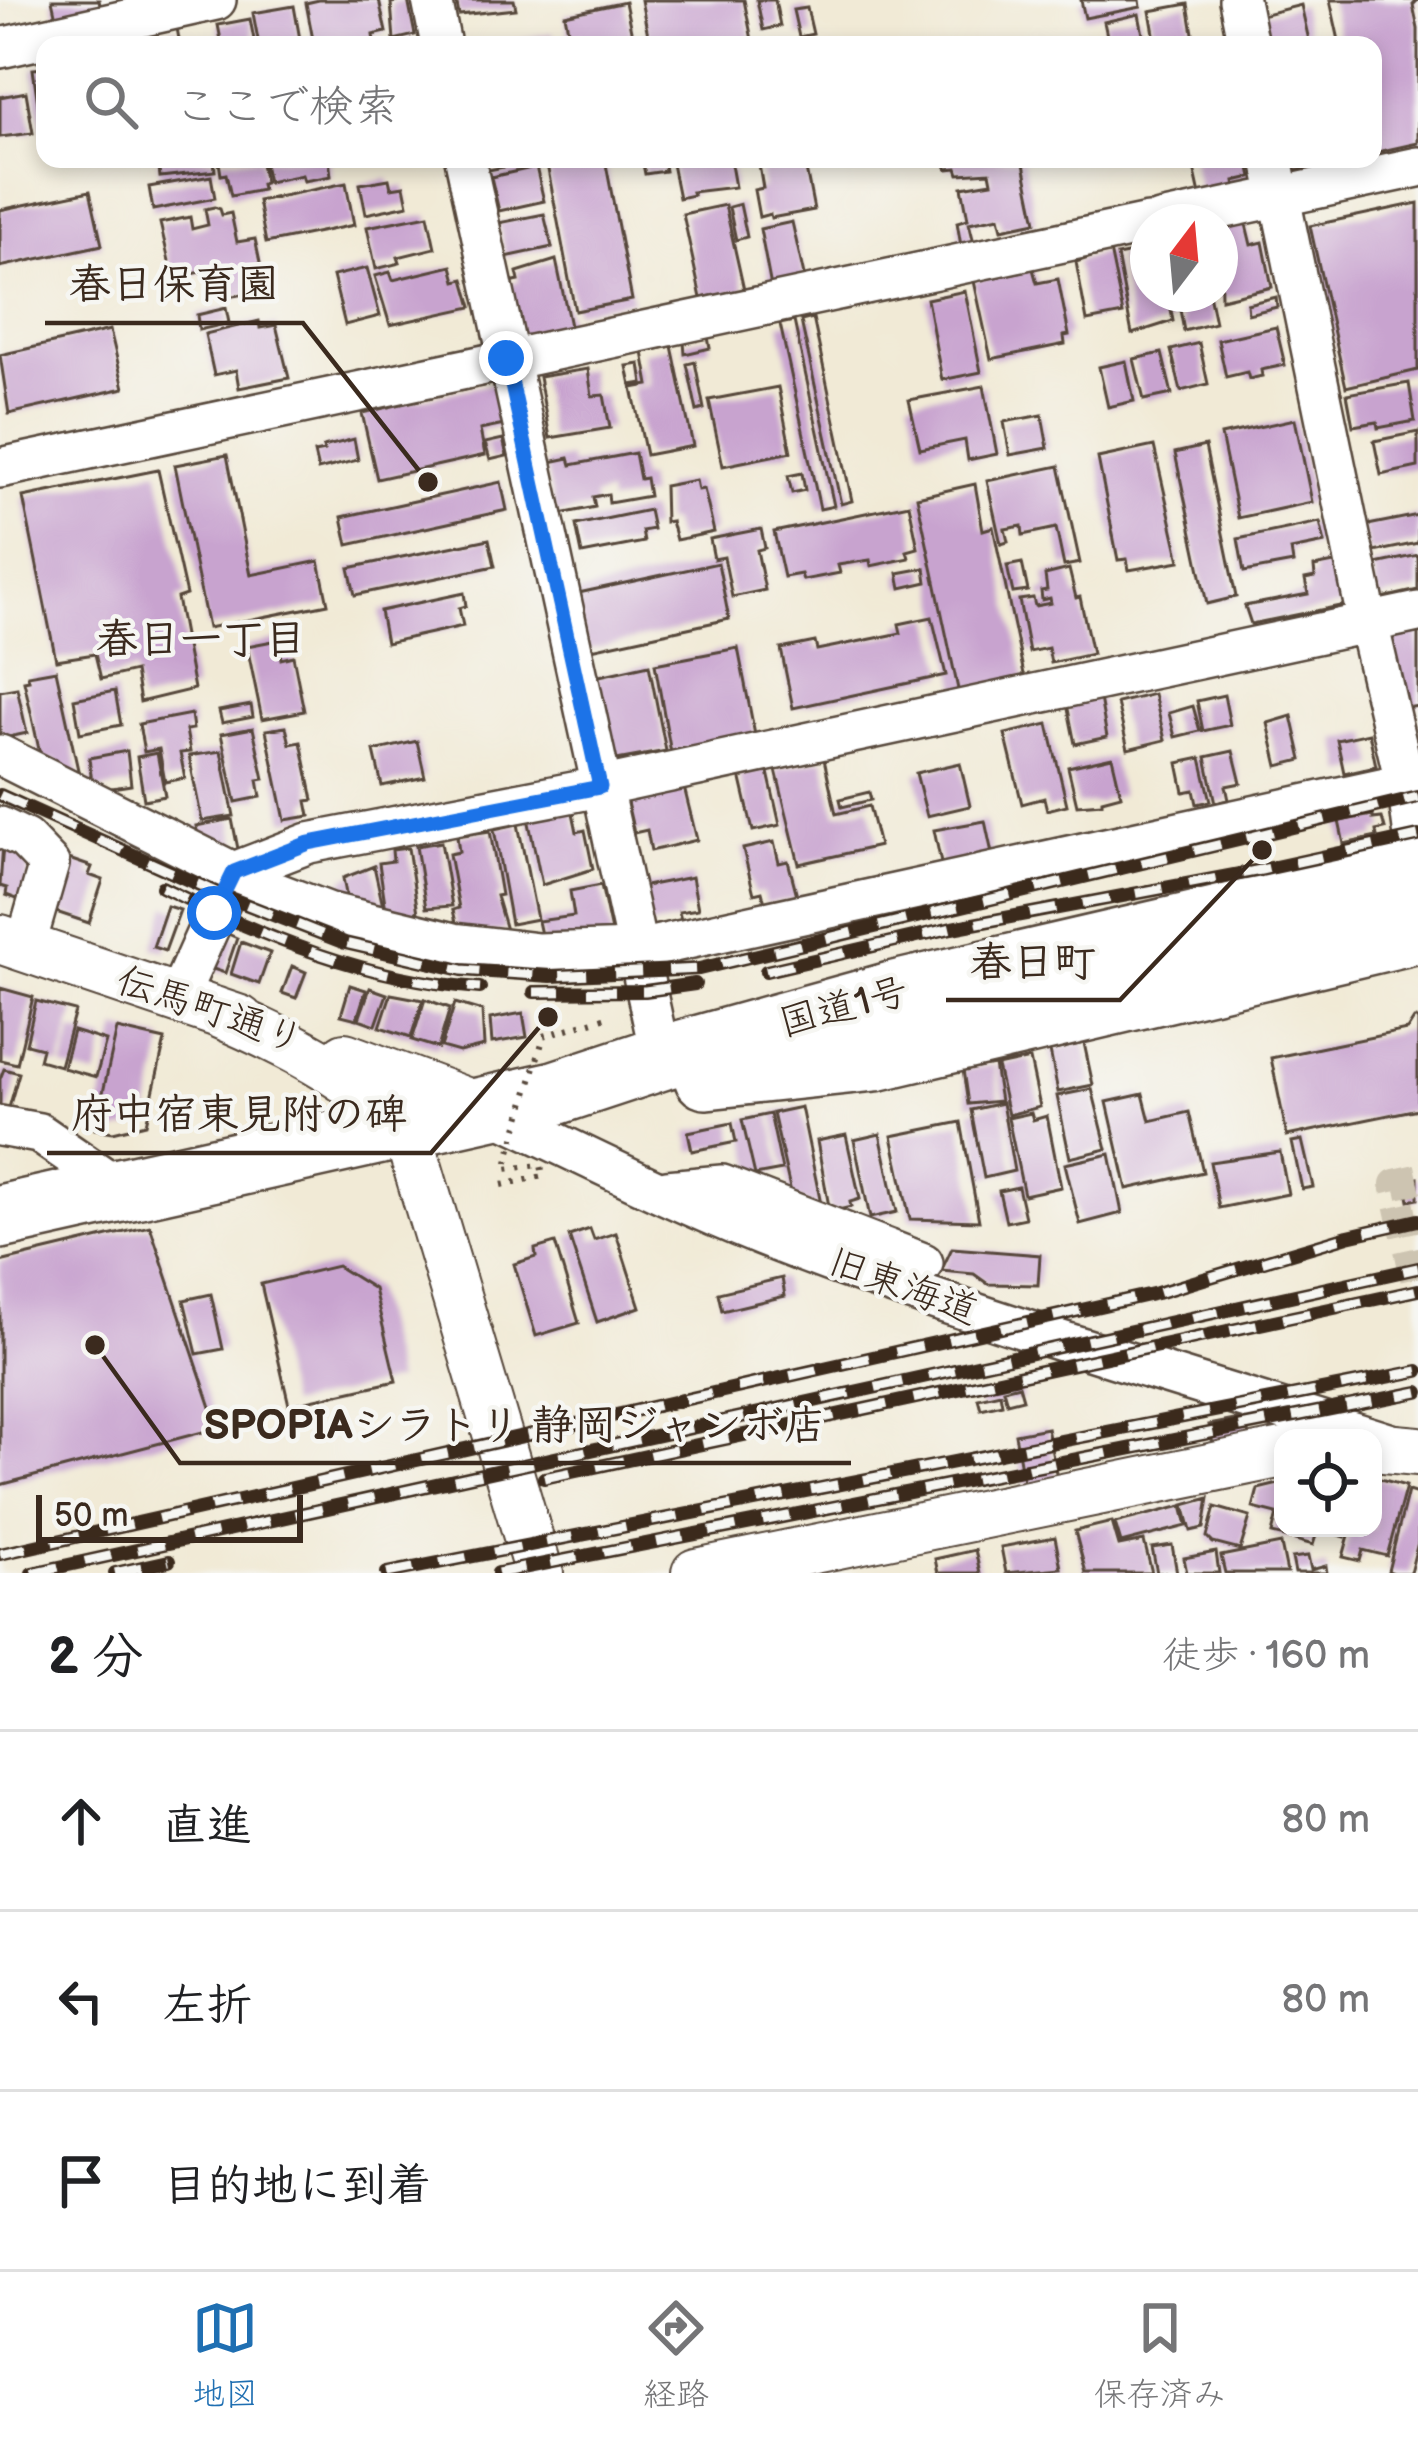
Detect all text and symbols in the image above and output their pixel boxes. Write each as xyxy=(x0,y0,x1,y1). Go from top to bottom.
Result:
search box xyxy=(36,36,1382,168)
icon: search xyxy=(78,69,144,135)
text: ここで検索 xyxy=(174,80,399,135)
north arrow xyxy=(1130,204,1238,312)
callout: 春日保育園 xyxy=(45,245,303,323)
text: 春日保育園 xyxy=(69,260,279,311)
route end xyxy=(479,331,533,385)
district label: 春日一丁目 xyxy=(96,615,306,666)
route start xyxy=(187,886,241,940)
callout: 春日町 xyxy=(946,922,1120,1000)
text: 春日町 xyxy=(970,938,1096,989)
street label: 伝馬町通り xyxy=(110,957,310,1065)
street label: 国道1号 xyxy=(774,968,914,1048)
callout: 府中宿東見附の碑 xyxy=(47,1075,431,1153)
text: 府中宿東見附の碑 xyxy=(71,1090,407,1141)
street label: 旧東海道 xyxy=(822,1238,984,1336)
callout: SPOPIAシラトリ 静岡ジャンボ店 xyxy=(180,1385,851,1463)
text: SPOPIAシラトリ 静岡ジャンボ店 xyxy=(204,1401,826,1452)
map controls xyxy=(1274,1429,1382,1537)
button: locate xyxy=(1274,1429,1382,1537)
scale bar xyxy=(36,1489,303,1542)
text: 50 m xyxy=(54,1496,129,1536)
text: 2 分 xyxy=(48,1627,143,1688)
text: 徒歩 · 160 m xyxy=(1162,1633,1370,1680)
icon: ahead xyxy=(48,1788,114,1854)
text: 80 m xyxy=(1282,1797,1370,1844)
text: 直進 xyxy=(162,1799,252,1854)
icon: left xyxy=(48,1968,114,2034)
text: 80 m xyxy=(1282,1977,1370,2024)
text: 左折 xyxy=(162,1979,252,2034)
icon: arrive xyxy=(48,2148,114,2214)
text: 目的地に到着 xyxy=(162,2159,432,2214)
tab: 地図 xyxy=(192,2295,258,2415)
tab: 経路 xyxy=(643,2295,709,2415)
tab: 保存済み xyxy=(1094,2295,1226,2415)

